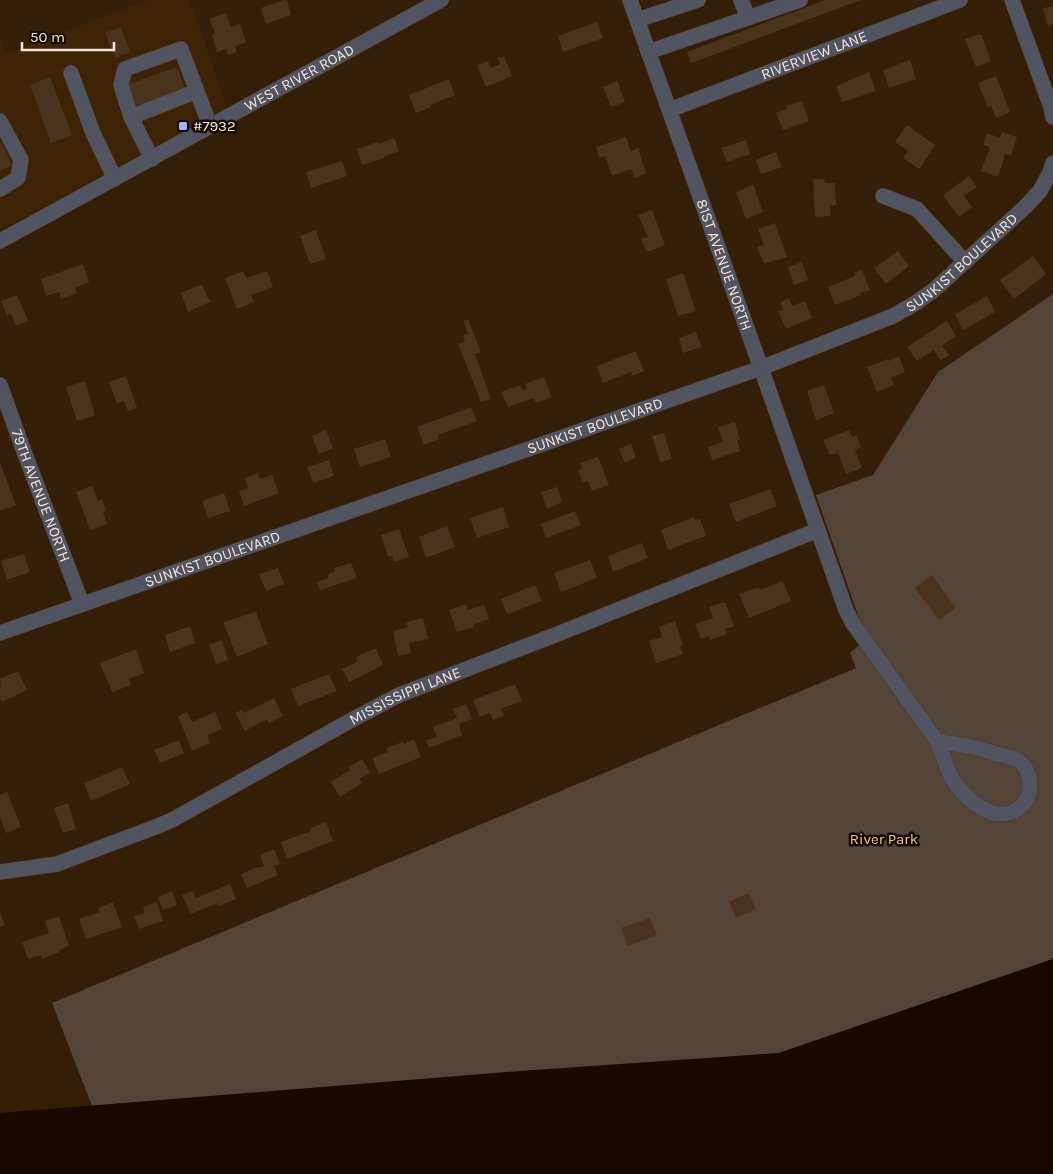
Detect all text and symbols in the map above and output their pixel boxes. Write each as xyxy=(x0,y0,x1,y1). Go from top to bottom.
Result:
scale bar xyxy=(22,20,115,52)
street label: RIVERVIEW LANE xyxy=(758,27,869,83)
text: 50 m xyxy=(30,28,65,46)
street label: WEST RIVER ROAD xyxy=(241,40,357,115)
place label: #7932 xyxy=(193,117,236,135)
marker: #7932 xyxy=(177,120,189,132)
street label: 81ST AVENUE NORTH xyxy=(693,197,756,333)
street label: SUNKIST BOULEVARD xyxy=(902,209,1021,316)
street label: SUNKIST BOULEVARD xyxy=(525,394,665,458)
street label: 79TH AVENUE NORTH xyxy=(8,427,74,565)
street label: SUNKIST BOULEVARD xyxy=(142,527,283,591)
street label: MISSISSIPPI LANE xyxy=(346,663,463,729)
park label: River Park xyxy=(850,830,918,848)

